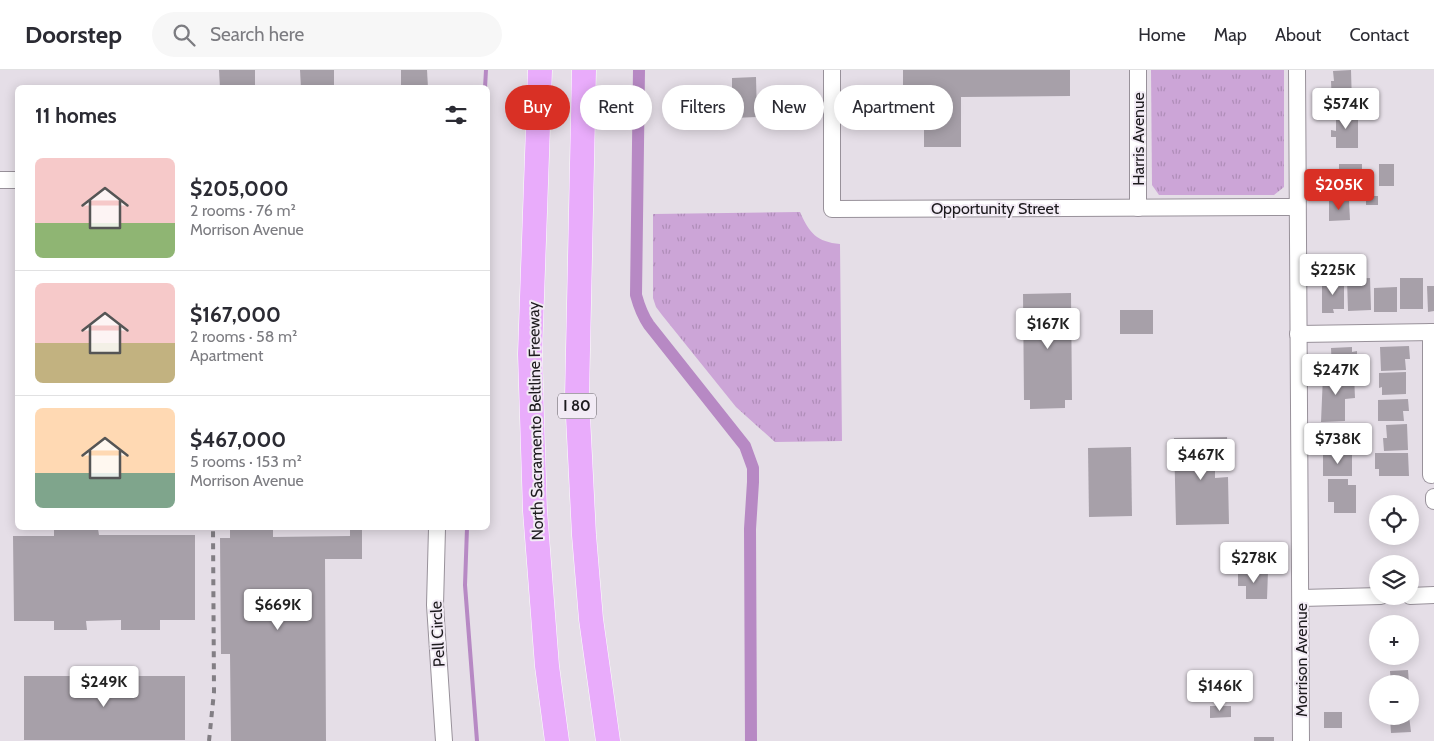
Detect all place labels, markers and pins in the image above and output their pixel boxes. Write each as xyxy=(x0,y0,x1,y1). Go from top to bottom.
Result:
pin: $574K xyxy=(1311,88,1381,130)
pin: $205K xyxy=(1304,168,1374,211)
pin: $225K xyxy=(1298,254,1368,296)
pin: $167K xyxy=(1013,308,1083,350)
pin: $247K xyxy=(1301,354,1371,396)
pin: $738K xyxy=(1303,422,1373,465)
pin: $467K xyxy=(1166,438,1236,481)
pin: $278K xyxy=(1219,542,1289,584)
pin: $669K xyxy=(243,588,313,631)
pin: $249K xyxy=(69,666,139,708)
pin: $146K xyxy=(1185,670,1255,712)

